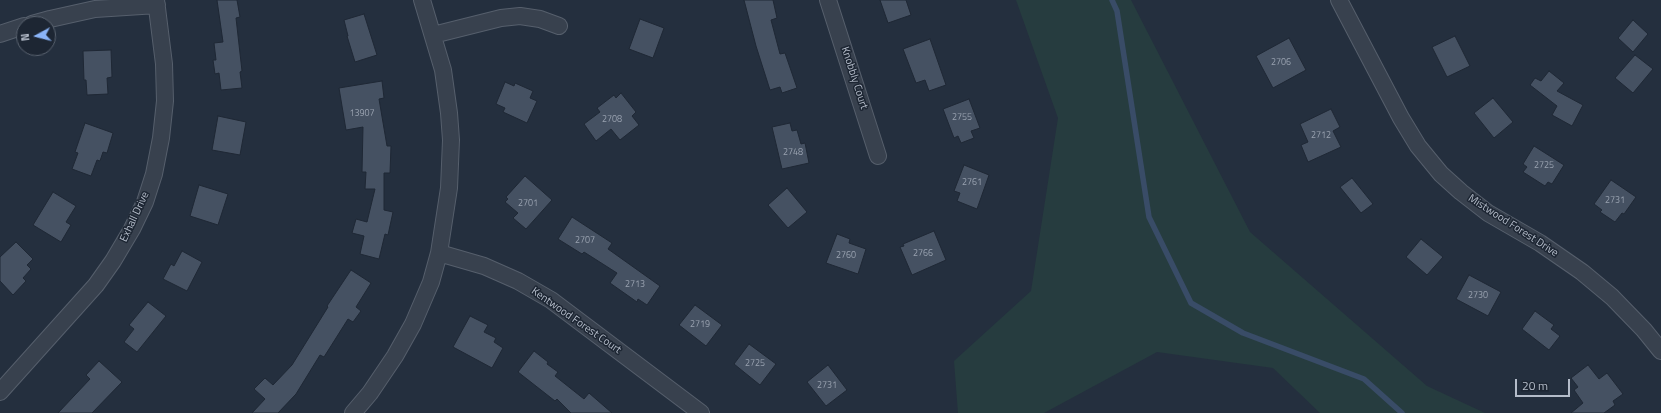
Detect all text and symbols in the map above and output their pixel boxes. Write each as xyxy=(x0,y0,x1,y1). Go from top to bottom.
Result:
north arrow xyxy=(16,16,56,56)
text: N xyxy=(17,33,33,42)
street label: Knobbly Court xyxy=(838,45,870,111)
house number: 2706 xyxy=(1271,58,1291,68)
house number: 13907 xyxy=(349,109,375,119)
house number: 2755 xyxy=(952,113,972,123)
house number: 2708 xyxy=(602,115,622,125)
house number: 2712 xyxy=(1311,131,1331,141)
house number: 2748 xyxy=(783,148,803,158)
house number: 2725 xyxy=(1534,161,1554,171)
house number: 2761 xyxy=(962,178,982,188)
street label: Exhall Drive xyxy=(118,190,152,244)
street label: Mistwood Forest Drive xyxy=(1465,192,1561,260)
house number: 2731 xyxy=(1605,196,1625,206)
house number: 2701 xyxy=(518,199,538,209)
house number: 2707 xyxy=(575,236,595,246)
house number: 2766 xyxy=(913,249,933,259)
house number: 2760 xyxy=(836,251,856,261)
house number: 2713 xyxy=(625,280,645,290)
street label: Kentwood Forest Court xyxy=(528,285,624,357)
house number: 2730 xyxy=(1468,291,1488,301)
house number: 2719 xyxy=(690,320,710,330)
house number: 2725 xyxy=(745,359,765,369)
scale bar xyxy=(1517,371,1572,397)
text: 20 m xyxy=(1522,376,1548,395)
house number: 2731 xyxy=(817,381,837,391)

